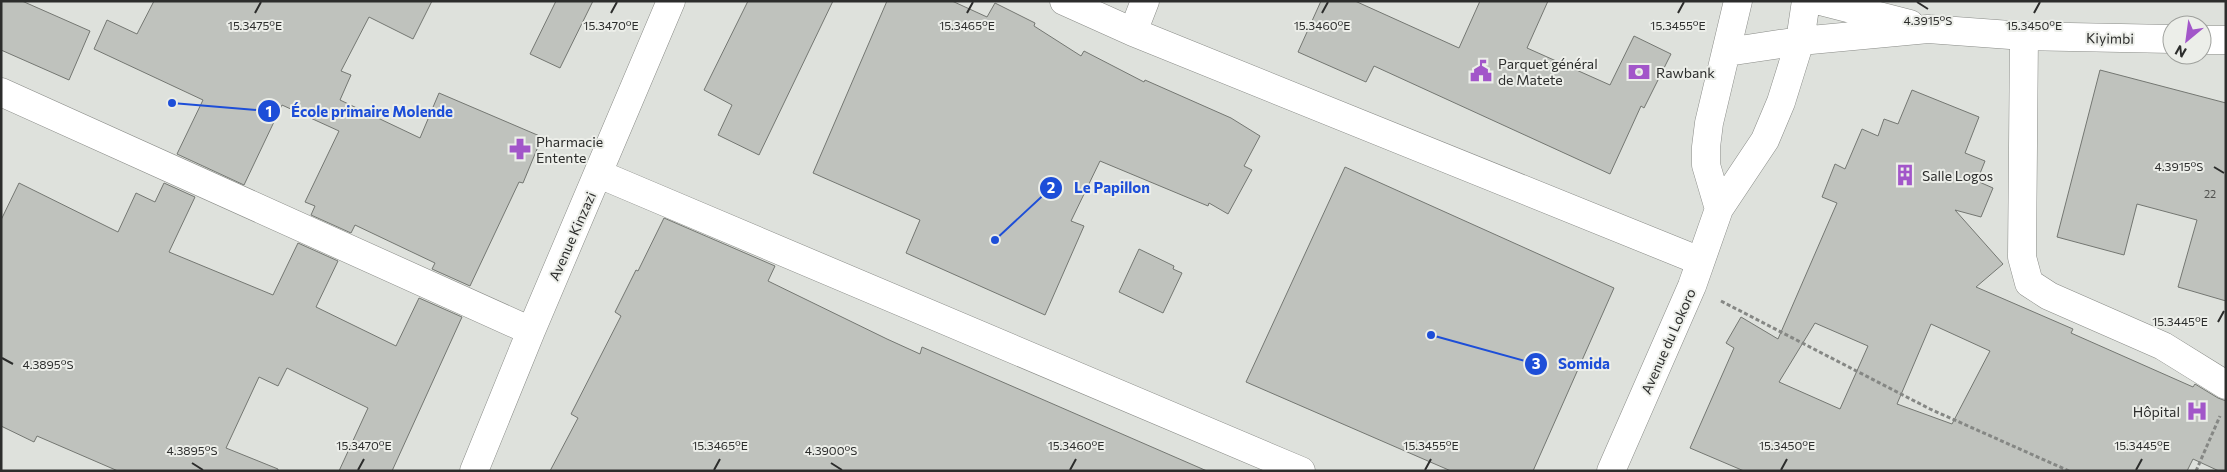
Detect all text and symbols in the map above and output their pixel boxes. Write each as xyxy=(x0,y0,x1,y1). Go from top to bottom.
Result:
text: 4.3915°S xyxy=(1904,13,1952,27)
north arrow xyxy=(2162,15,2212,65)
text: 15.3475°E xyxy=(228,18,282,32)
text: 15.3470°E xyxy=(583,18,639,32)
text: 15.3465°E xyxy=(939,18,995,32)
text: 15.3460°E xyxy=(1294,18,1350,32)
text: 15.3455°E xyxy=(1650,18,1706,32)
text: 15.3450°E xyxy=(2006,18,2062,32)
street label: Kiyimbi xyxy=(2086,29,2134,47)
text: N xyxy=(2172,42,2189,62)
place label: Parquet général de Matete xyxy=(1498,55,1598,88)
public building icon: Parquet général de Matete xyxy=(1468,58,1494,84)
bank icon: Rawbank xyxy=(1626,59,1652,85)
place label: Rawbank xyxy=(1656,64,1715,81)
callout: École primaire Molende xyxy=(256,96,463,126)
text: 1 xyxy=(266,102,272,120)
text: École primaire Molende xyxy=(291,102,453,120)
place label: Pharmacie Entente xyxy=(536,133,603,166)
pharmacy icon: Pharmacie Entente xyxy=(507,136,533,162)
text: 4.3915°S xyxy=(2155,159,2203,173)
building icon: Salle Logos xyxy=(1892,162,1918,188)
place label: Salle Logos xyxy=(1922,167,1993,184)
callout: Le Papillon xyxy=(1039,173,1160,203)
text: 2 xyxy=(1047,178,1055,196)
text: Le Papillon xyxy=(1074,178,1150,196)
house number: 22 xyxy=(2204,187,2216,200)
street label: Avenue Kinzazi xyxy=(545,189,599,283)
street label: Avenue du Lokoro xyxy=(1637,286,1699,396)
text: 15.3445°E xyxy=(2152,314,2208,328)
callout: Somida xyxy=(1523,349,1620,379)
text: 3 xyxy=(1532,354,1541,372)
text: Somida xyxy=(1558,354,1610,372)
text: 4.3895°S xyxy=(23,357,73,371)
hospital icon: Hôpital xyxy=(2184,398,2210,424)
place label: Hôpital xyxy=(2133,403,2180,420)
text: 15.3470°E xyxy=(336,438,392,452)
text: 15.3465°E xyxy=(692,438,748,452)
text: 15.3460°E xyxy=(1048,438,1104,452)
text: 15.3455°E xyxy=(1403,438,1459,452)
text: 15.3450°E xyxy=(1759,438,1815,452)
text: 15.3445°E xyxy=(2114,438,2170,452)
text: 4.3895°S xyxy=(167,443,217,457)
text: 4.3900°S xyxy=(805,443,857,457)

